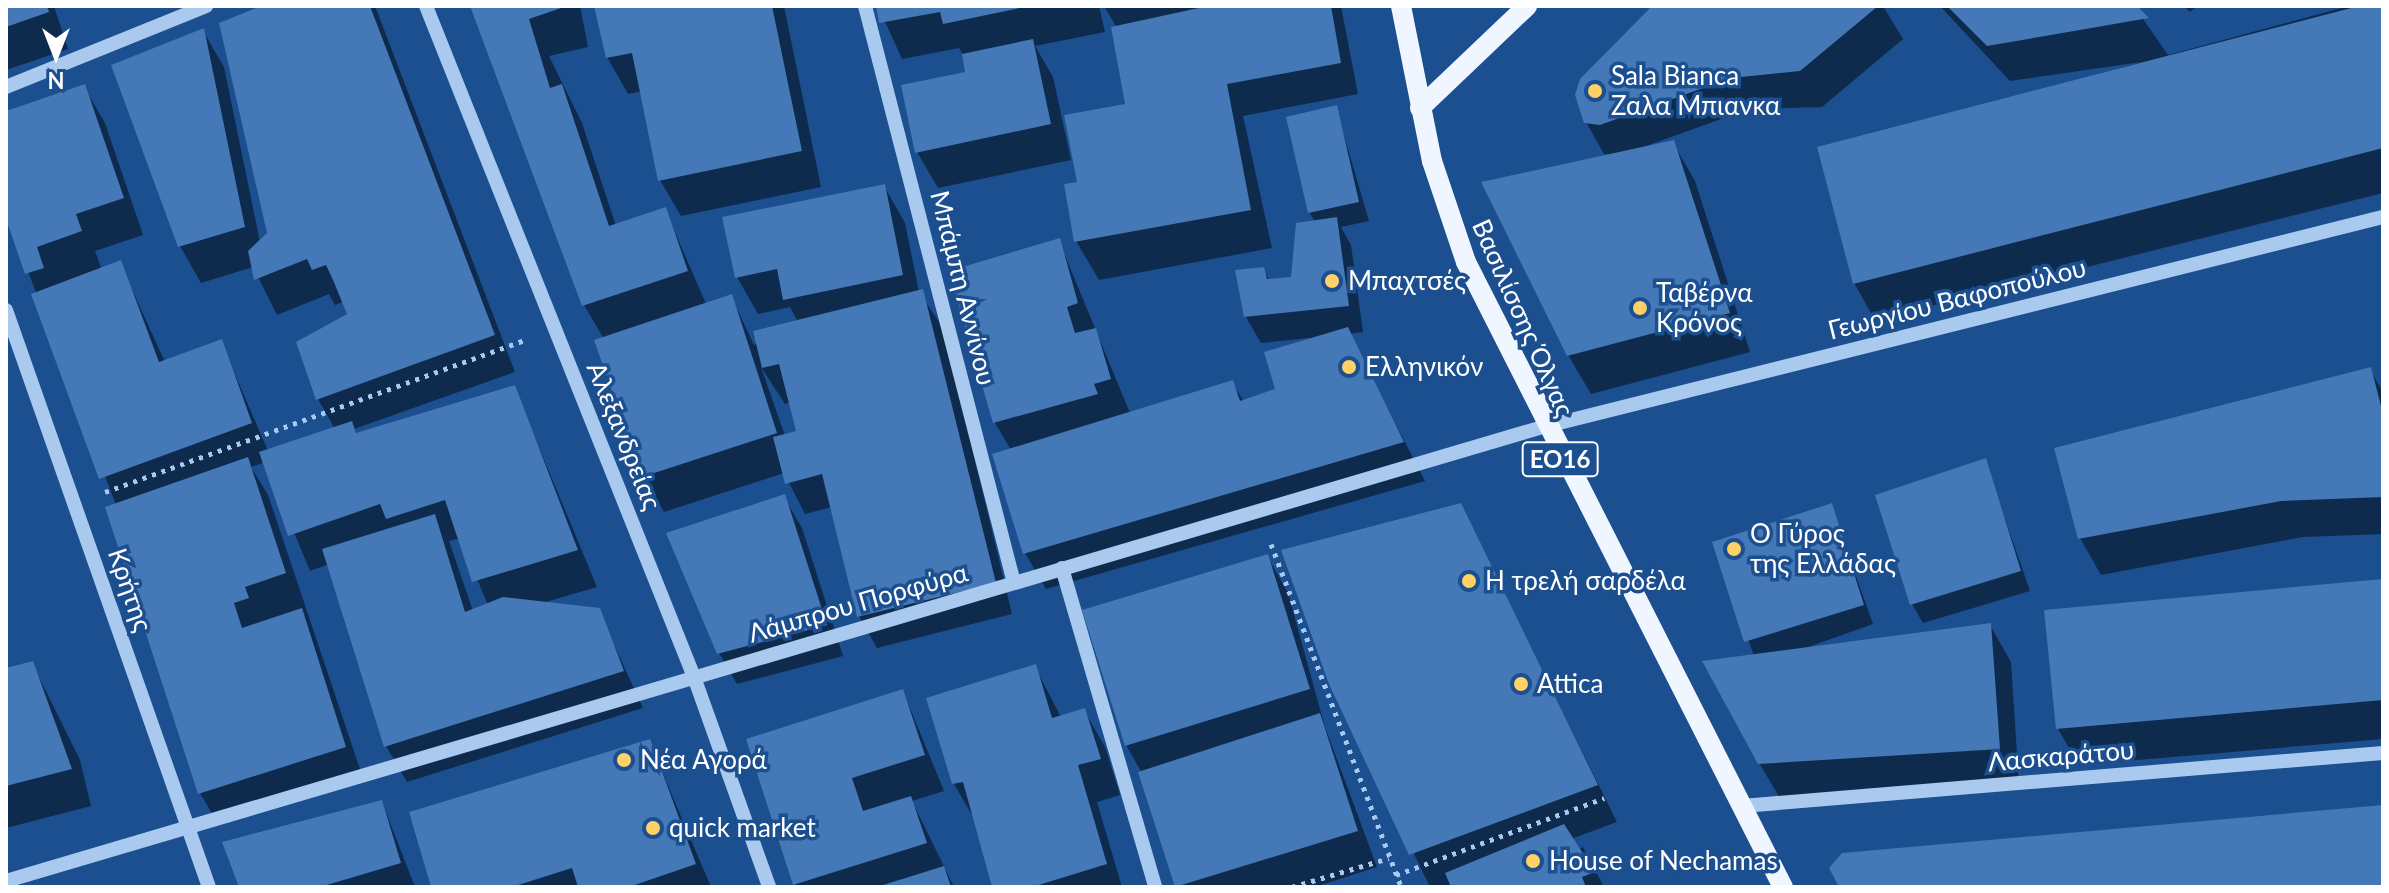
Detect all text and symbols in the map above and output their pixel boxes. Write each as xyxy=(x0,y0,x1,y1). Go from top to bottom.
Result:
north arrow xyxy=(16,16,96,96)
place label: Sala Bianca Ζαλα Μπιανκα xyxy=(1611,60,1780,122)
text: N xyxy=(48,67,64,94)
marker: Sala Bianca Ζαλα Μπιανκα xyxy=(1586,82,1604,100)
street label: Μπάμπη Αννίνου xyxy=(924,187,1002,389)
street label: Βασιλίσσης Όλγας xyxy=(1465,214,1581,422)
street label: Γεωργίου Βαφοπούλου xyxy=(1825,252,2089,346)
place label: Μπαχτσές xyxy=(1348,265,1466,297)
marker: Μπαχτσές xyxy=(1323,272,1341,290)
place label: Ταβέρνα Κρόνος xyxy=(1656,277,1753,338)
marker: Ταβέρνα Κρόνος xyxy=(1631,299,1649,317)
place label: Ελληνικόν xyxy=(1365,351,1483,383)
street label: Αλεξανδρείας xyxy=(580,358,668,514)
marker: Ελληνικόν xyxy=(1340,358,1358,376)
road number: ΕΟ16 xyxy=(1520,439,1600,479)
place label: Ο Γύρος της Ελλάδας xyxy=(1750,518,1896,580)
marker: Ο Γύρος της Ελλάδας xyxy=(1725,540,1743,558)
street label: Κρήτης xyxy=(101,544,159,636)
street label: Λάμπρου Πορφύρα xyxy=(745,557,971,649)
place label: Η τρελή σαρδέλα xyxy=(1485,565,1686,597)
marker: Η τρελή σαρδέλα xyxy=(1460,572,1478,590)
place label: Attica xyxy=(1537,668,1603,700)
marker: Attica xyxy=(1512,675,1530,693)
street label: Λασκαράτου xyxy=(1987,734,2135,778)
place label: Νέα Αγορά xyxy=(640,744,768,776)
marker: Νέα Αγορά xyxy=(615,751,633,769)
place label: quick market xyxy=(669,812,816,844)
marker: quick market xyxy=(644,819,662,837)
place label: House of Nechamas xyxy=(1549,845,1778,877)
marker: House of Nechamas xyxy=(1524,852,1542,870)

